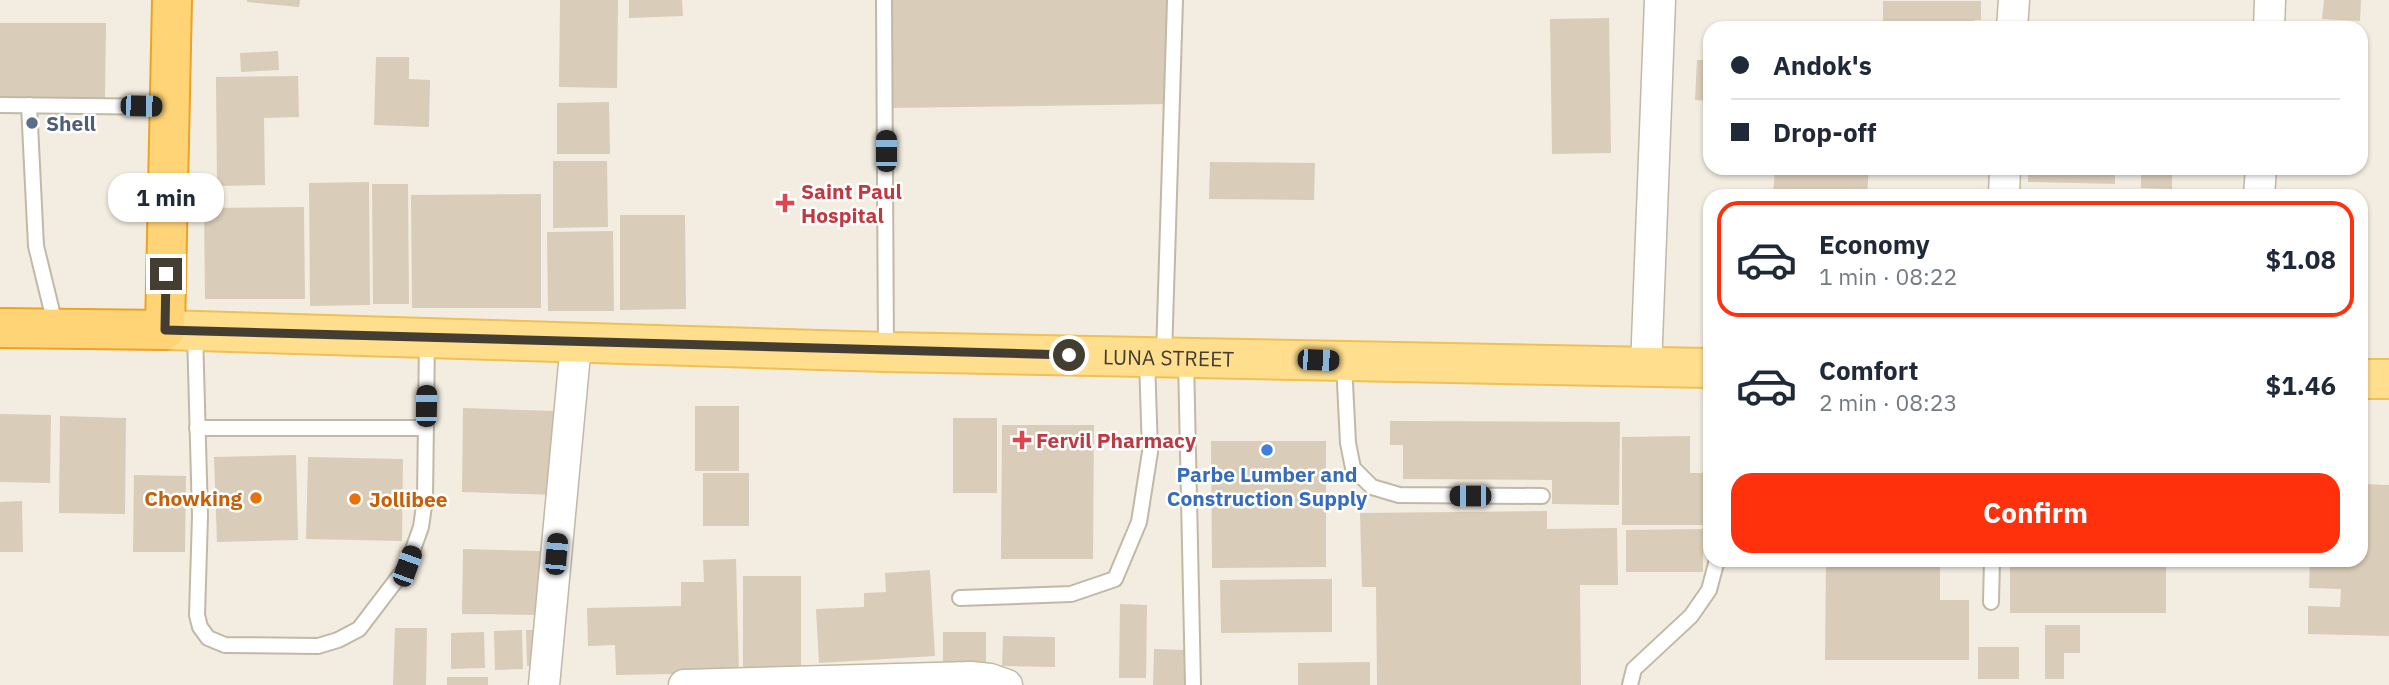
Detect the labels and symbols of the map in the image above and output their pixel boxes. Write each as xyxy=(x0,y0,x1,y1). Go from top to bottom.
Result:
car xyxy=(120,95,163,117)
place label: Shell xyxy=(46,109,96,137)
marker: Shell xyxy=(24,115,40,131)
car xyxy=(876,130,897,172)
callout: 1 min xyxy=(108,173,224,222)
place label: Saint Paul Hospital xyxy=(801,177,902,229)
marker: Saint Paul Hospital xyxy=(775,193,795,213)
route end xyxy=(150,258,182,290)
route start xyxy=(1053,339,1085,371)
street label: LUNA STREET xyxy=(1103,342,1235,373)
car xyxy=(1297,349,1340,371)
car xyxy=(416,385,437,427)
place label: Fervil Pharmacy xyxy=(1036,426,1197,454)
marker: Fervil Pharmacy xyxy=(1014,432,1030,448)
marker: Parbe Lumber and Construction Supply xyxy=(1259,442,1275,458)
place label: Parbe Lumber and Construction Supply xyxy=(1167,460,1368,512)
place label: Chowking xyxy=(144,484,242,512)
place label: Jollibee xyxy=(369,485,448,513)
car xyxy=(1450,486,1492,507)
marker: Chowking xyxy=(248,490,264,506)
marker: Jollibee xyxy=(347,491,363,507)
car xyxy=(544,532,569,576)
car xyxy=(390,543,425,589)

